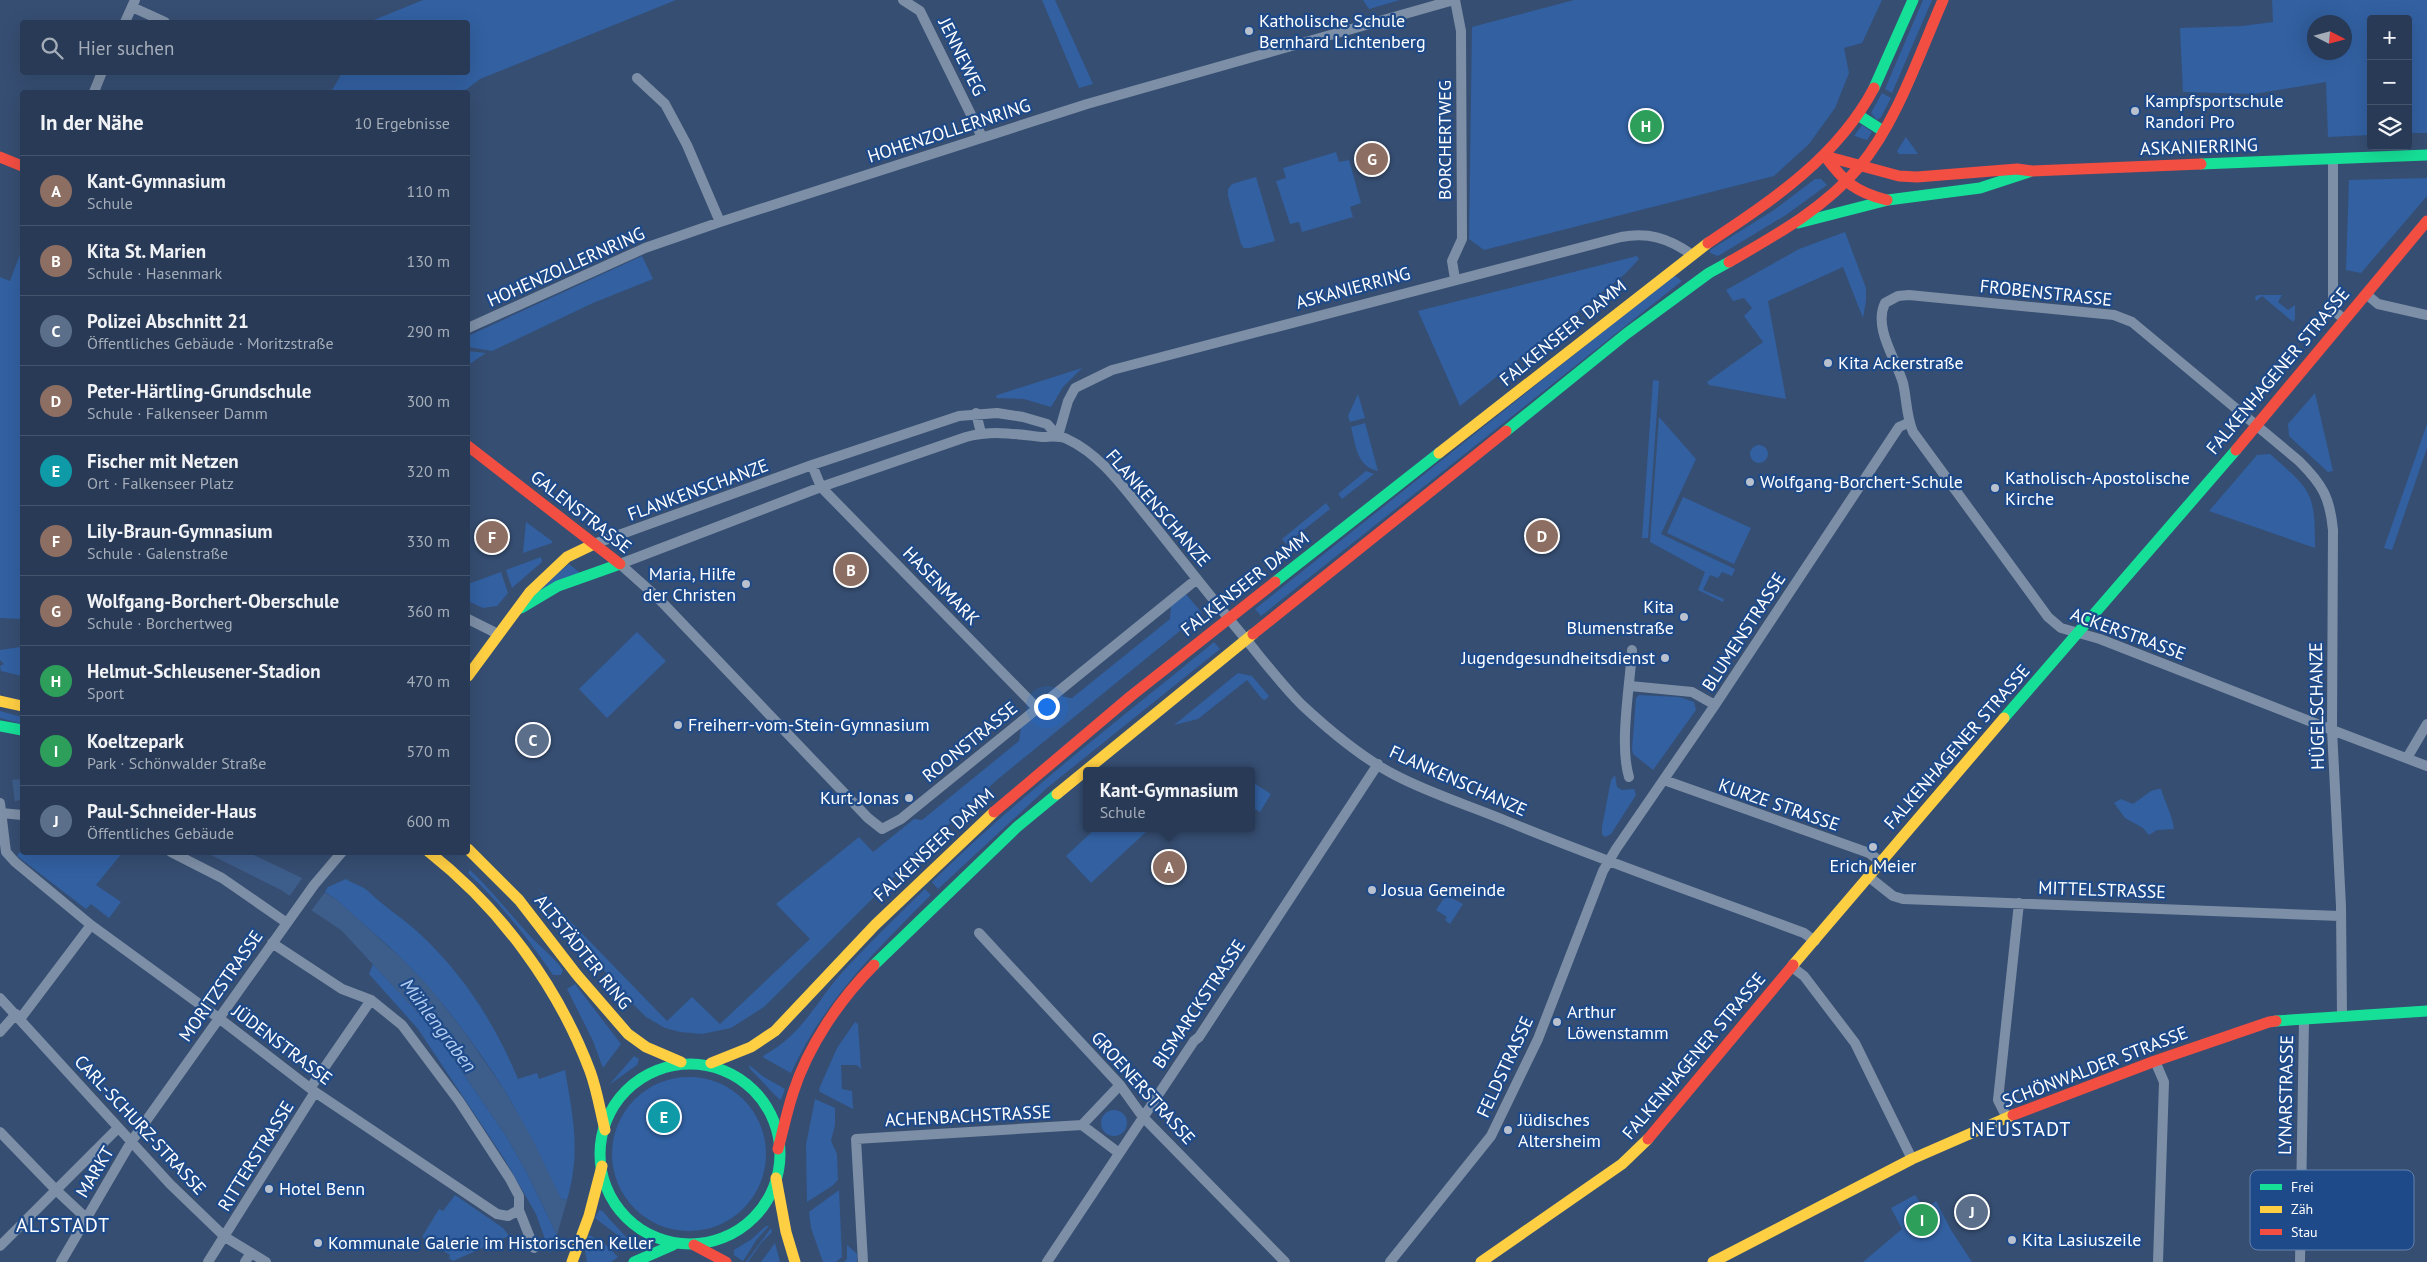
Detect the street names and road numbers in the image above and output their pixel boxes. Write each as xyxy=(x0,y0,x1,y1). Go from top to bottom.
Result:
street label: JENNEWEG xyxy=(933,13,991,100)
street label: BORCHERTWEG xyxy=(1433,80,1456,200)
street label: HOHENZOLLERNRING xyxy=(864,93,1033,168)
street label: ASKANIERRING xyxy=(2140,133,2258,160)
street label: HOHENZOLLERNRING xyxy=(483,221,648,312)
street label: ASKANIERRING xyxy=(1293,261,1413,314)
street label: FALKENSEER DAMM xyxy=(1495,274,1631,391)
street label: FROBENSTRASSE xyxy=(1979,274,2113,311)
street label: FALKENHAGENER STRASSE xyxy=(2201,282,2354,459)
street label: FLANKENSCHANZE xyxy=(1101,444,1216,571)
street label: FLANKENSCHANZE xyxy=(624,453,771,526)
street label: GALENSTRASSE xyxy=(526,465,636,558)
street label: FALKENSEER DAMM xyxy=(1176,526,1313,641)
street label: HASENMARK xyxy=(898,542,985,630)
street label: BLUMENSTRASSE xyxy=(1697,568,1790,695)
street label: ACKERSTRASSE xyxy=(2067,602,2189,665)
street label: HÜGELSCHANZE xyxy=(2304,642,2329,770)
street label: FALKENHAGENER STRASSE xyxy=(1879,659,2035,834)
street label: ROONSTRASSE xyxy=(917,696,1022,787)
street label: FLANKENSCHANZE xyxy=(1386,740,1531,821)
street label: KURZE STRASSE xyxy=(1716,773,1843,836)
street label: FALKENSEER DAMM xyxy=(869,783,999,906)
street label: MITTELSTRASSE xyxy=(2038,876,2166,903)
street label: ALTSTÄDTER RING xyxy=(530,889,637,1014)
street label: MORITZSTRASSE xyxy=(174,925,268,1046)
street label: BISMARCKSTRASSE xyxy=(1147,935,1250,1072)
street label: FALKENHAGENER STRASSE xyxy=(1617,967,1770,1144)
street label: JÜDENSTRASSE xyxy=(227,999,337,1090)
street label: FELDSTRASSE xyxy=(1471,1012,1538,1121)
street label: SCHÖNWALDER STRASSE xyxy=(1999,1021,2191,1113)
street label: GROENERSTRASSE xyxy=(1086,1026,1200,1149)
street label: LYNARSTRASSE xyxy=(2273,1035,2298,1155)
street label: CARL-SCHURZ-STRASSE xyxy=(70,1050,211,1199)
street label: RITTERSTRASSE xyxy=(213,1096,299,1215)
street label: ACHENBACHSTRASSE xyxy=(884,1100,1052,1131)
street label: MARKT xyxy=(70,1142,119,1202)

